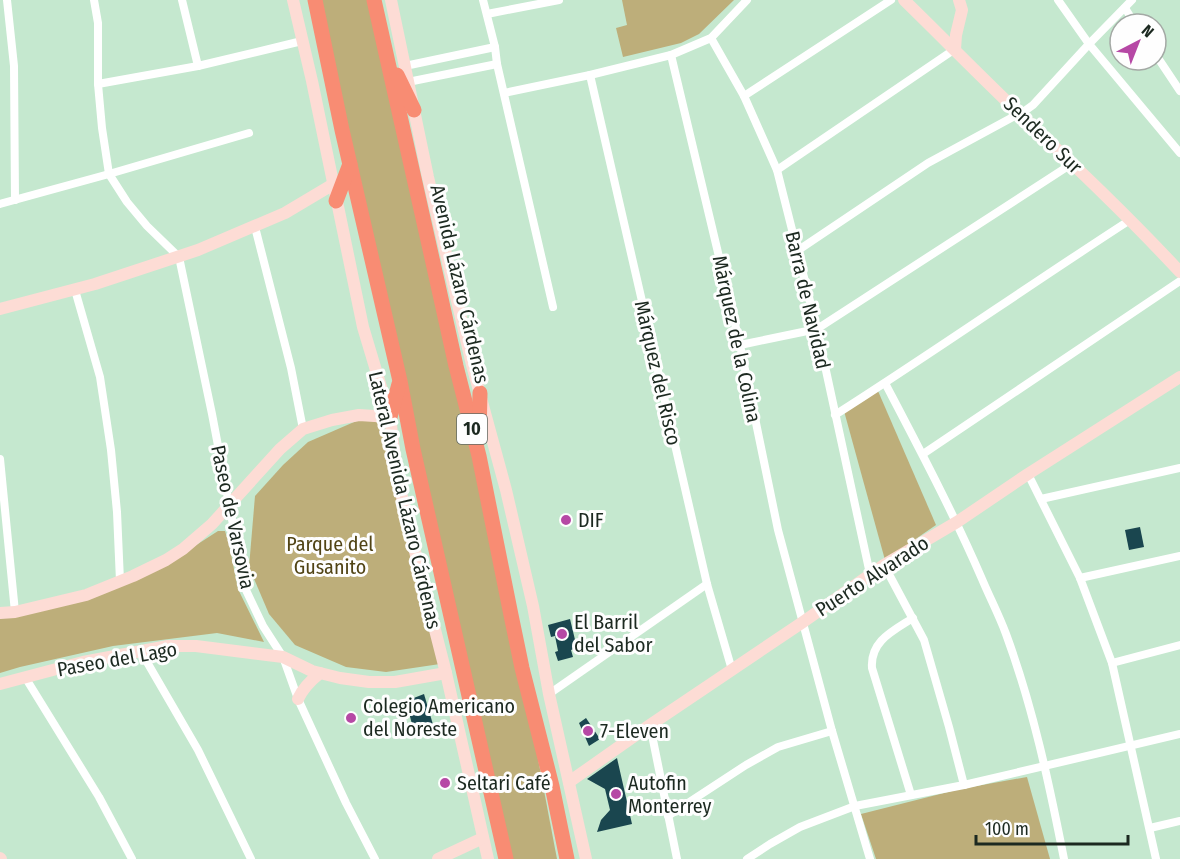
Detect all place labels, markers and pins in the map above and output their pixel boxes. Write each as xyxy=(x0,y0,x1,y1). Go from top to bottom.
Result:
place label: DIF xyxy=(578,508,604,532)
marker: DIF xyxy=(559,513,573,527)
place label: El Barril del Sabor xyxy=(574,610,652,657)
marker: El Barril del Sabor xyxy=(555,627,569,641)
place label: Colegio Americano del Noreste xyxy=(363,694,515,741)
marker: Colegio Americano del Noreste xyxy=(344,711,358,725)
place label: 7-Eleven xyxy=(600,719,669,743)
marker: 7-Eleven xyxy=(581,724,595,738)
place label: Seltari Café xyxy=(457,771,551,795)
place label: Autofin Monterrey xyxy=(628,771,712,818)
marker: Seltari Café xyxy=(438,776,452,790)
marker: Autofin Monterrey xyxy=(609,787,623,801)

